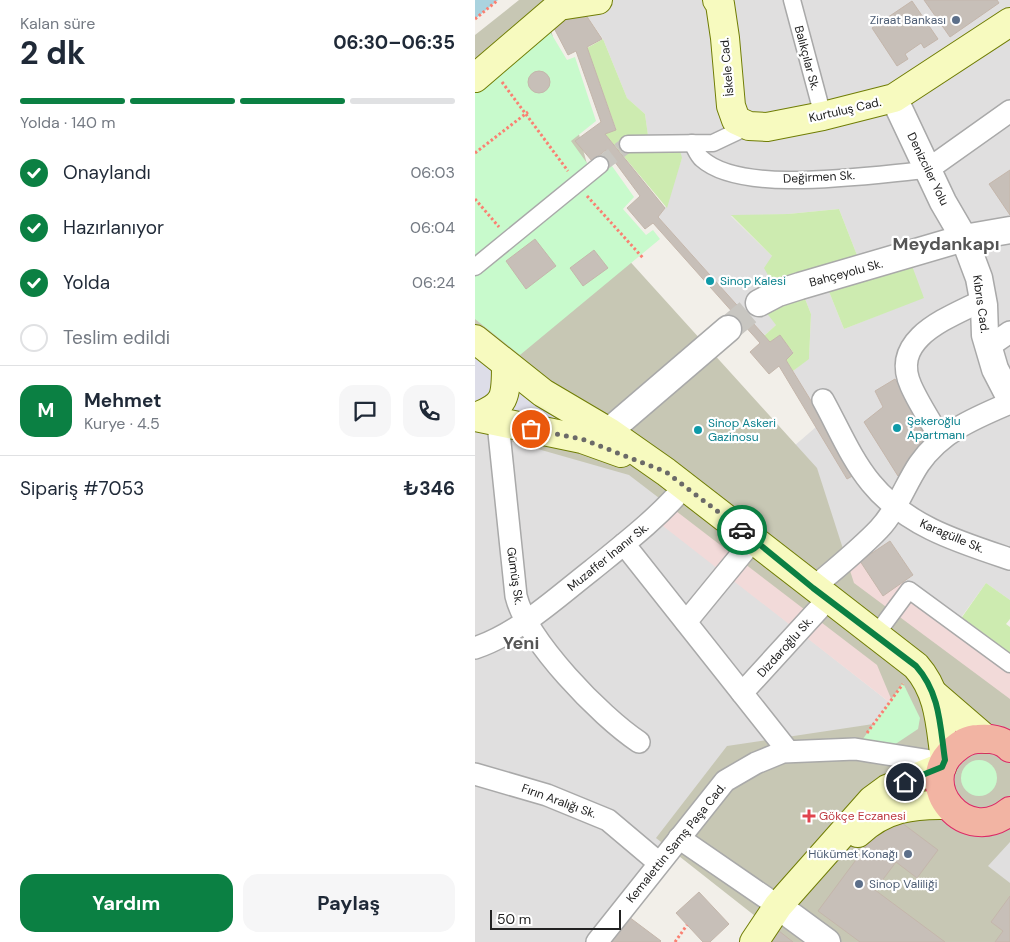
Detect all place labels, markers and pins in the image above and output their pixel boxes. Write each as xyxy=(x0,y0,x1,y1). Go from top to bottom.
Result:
place label: Ziraat Bankası xyxy=(870,12,946,28)
marker: Ziraat Bankası xyxy=(950,14,962,26)
place label: Sinop Kalesi xyxy=(720,273,786,289)
marker: Sinop Kalesi xyxy=(704,275,716,287)
pin xyxy=(510,408,552,450)
place label: Şekeroğlu Apartmanı xyxy=(907,413,965,443)
place label: Sinop Askeri Gazinosu xyxy=(708,415,776,445)
marker: Şekeroğlu Apartmanı xyxy=(891,422,903,434)
marker: Sinop Askeri Gazinosu xyxy=(692,424,704,436)
pin xyxy=(884,761,926,803)
place label: Gökçe Eczanesi xyxy=(819,808,906,824)
marker: Gökçe Eczanesi xyxy=(803,810,815,822)
place label: Hükümet Konağı xyxy=(808,846,898,862)
marker: Hükümet Konağı xyxy=(902,848,914,860)
place label: Sinop Valiliği xyxy=(869,876,937,892)
marker: Sinop Valiliği xyxy=(853,878,865,890)

